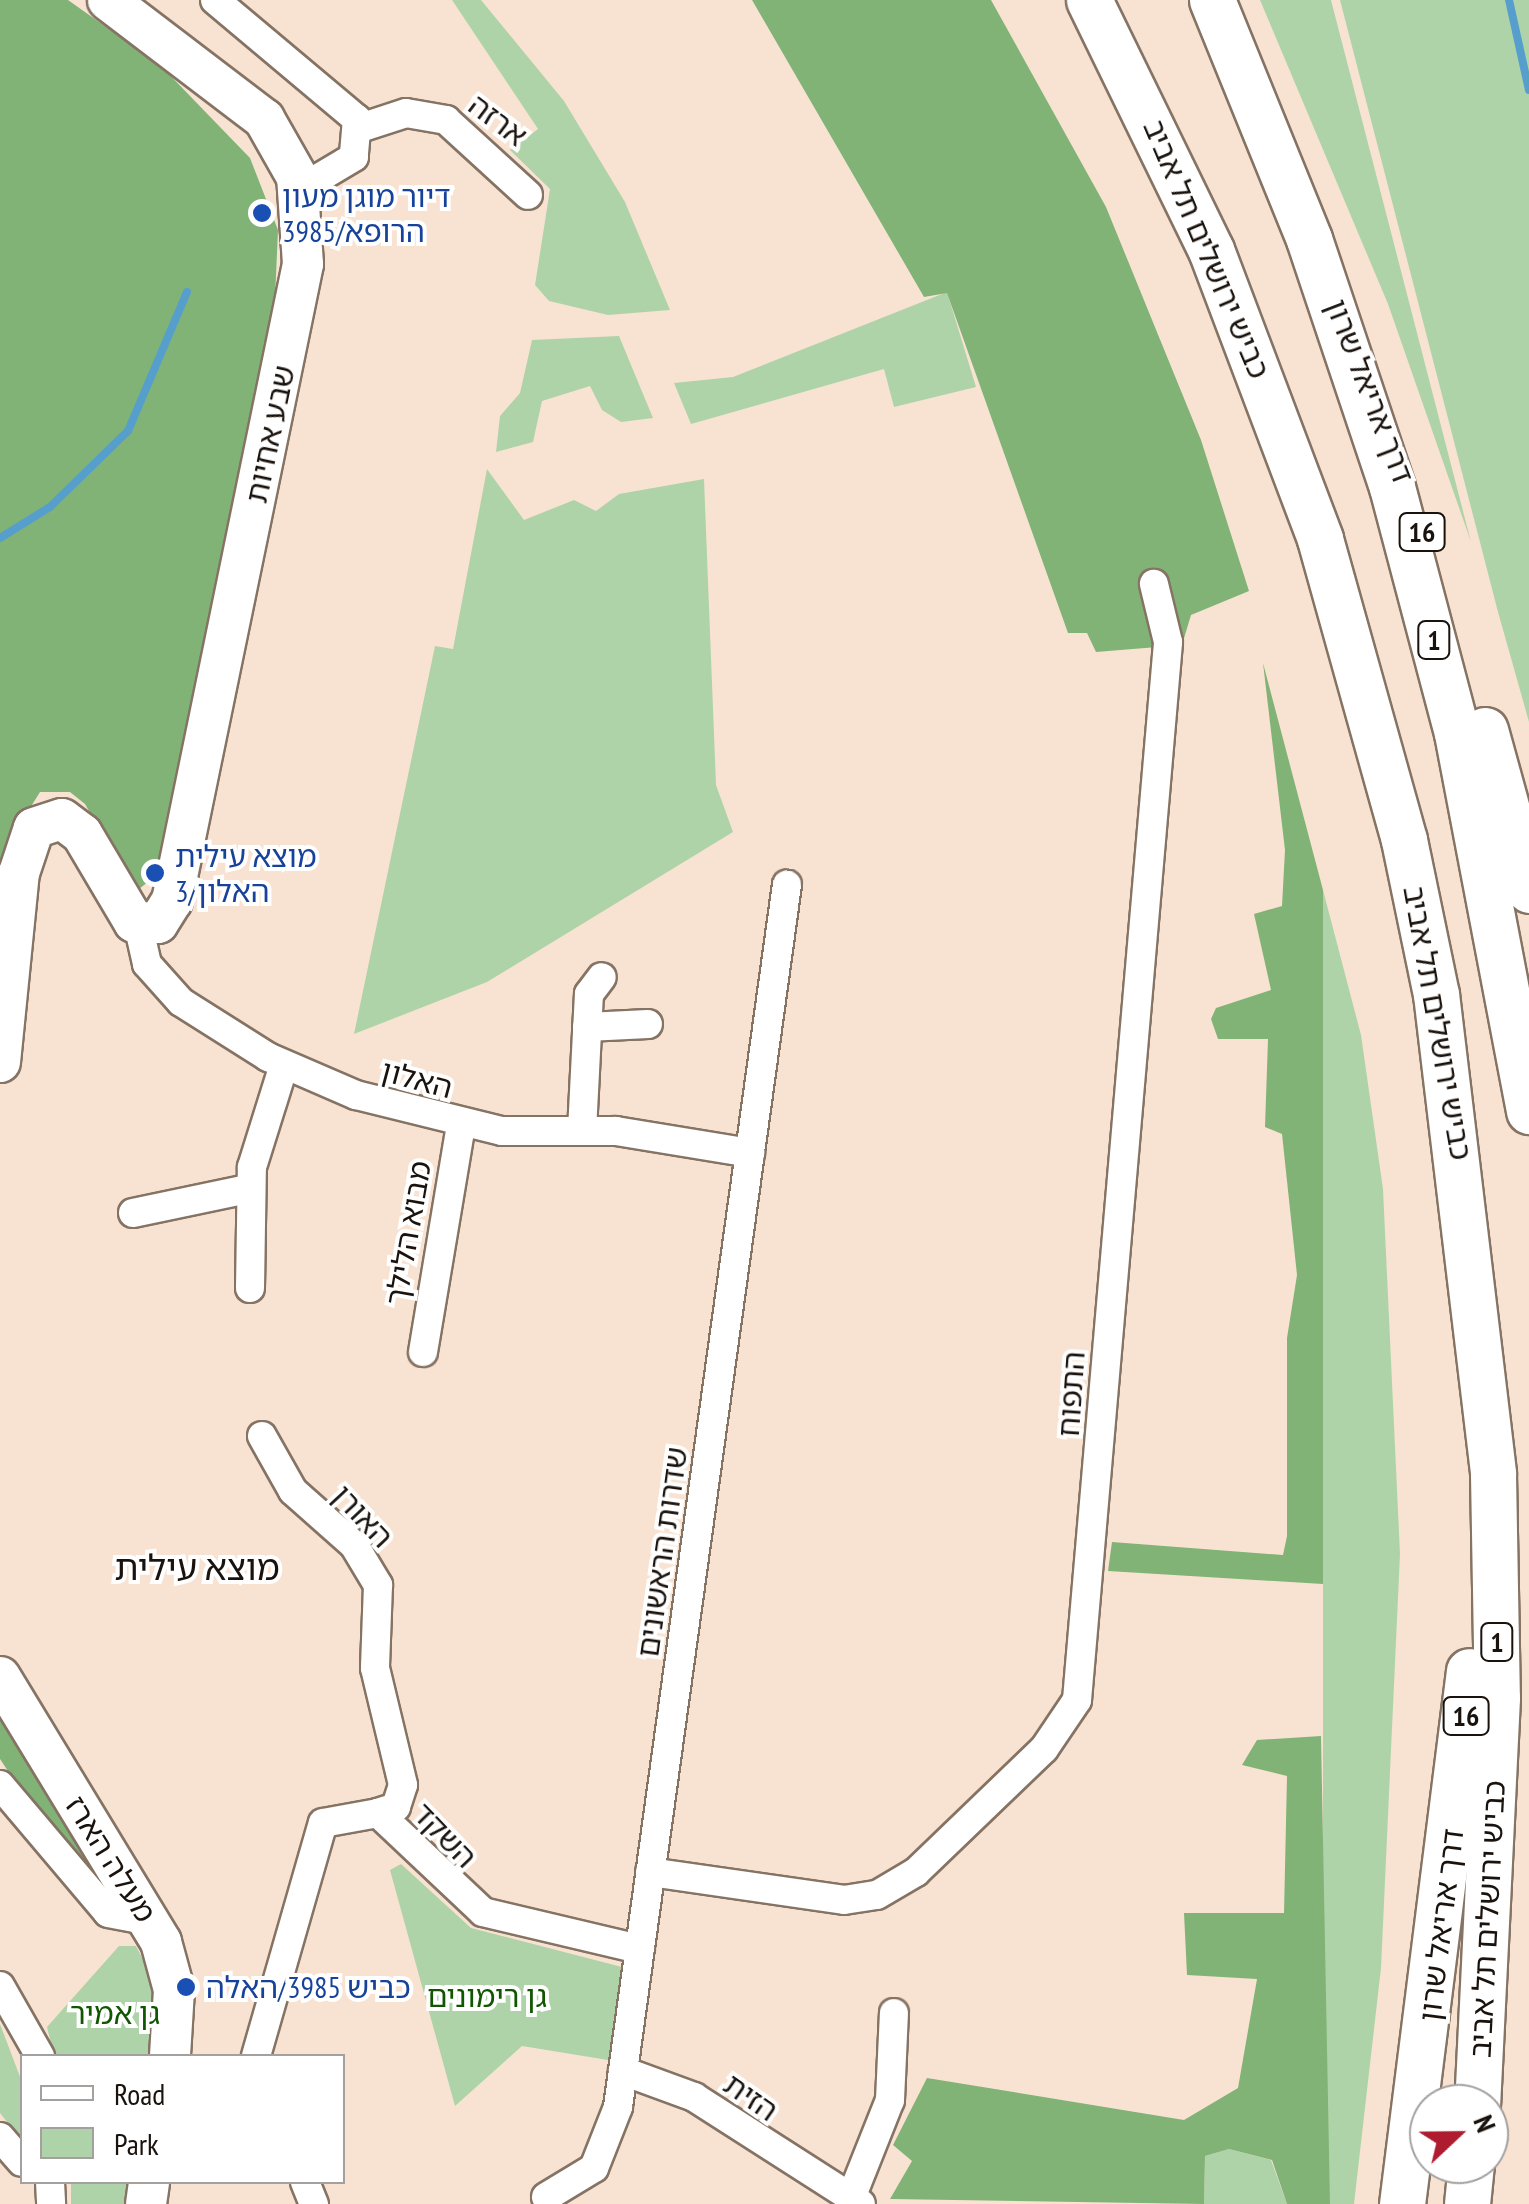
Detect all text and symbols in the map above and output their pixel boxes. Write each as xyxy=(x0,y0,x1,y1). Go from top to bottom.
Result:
street label: ארזה xyxy=(462,87,534,153)
street label: כביש ירושלים תל אביב xyxy=(1136,114,1278,384)
place label: דיור מוגן מעון הרופא/3985 xyxy=(282,178,451,248)
marker: דיור מוגן מעון הרופא/3985 xyxy=(251,202,273,224)
street label: דרך אריאל שרון xyxy=(1318,294,1422,488)
street label: שבע אחיות xyxy=(238,362,302,506)
road number: 16 xyxy=(1397,509,1447,555)
road number: 1 xyxy=(1416,617,1452,663)
place label: מוצא עילית 3/האלון xyxy=(175,838,317,908)
marker: מוצא עילית 3/האלון xyxy=(144,862,166,884)
street label: כביש ירושלים תל אביב xyxy=(1396,883,1480,1163)
street label: האלון xyxy=(377,1052,457,1106)
street label: מבוא הלילך xyxy=(378,1158,438,1308)
street label: התפוח xyxy=(1050,1350,1092,1438)
street label: שדרות הראשונים xyxy=(629,1445,695,1659)
street label: האורן xyxy=(325,1477,401,1555)
district label: מוצא עילית xyxy=(114,1546,280,1588)
road number: 1 xyxy=(1480,1619,1514,1665)
road number: 16 xyxy=(1441,1693,1491,1739)
street label: כביש ירושלים תל אביב xyxy=(1462,1779,1512,2059)
street label: מעלה הארז xyxy=(58,1789,164,1929)
street label: השקד xyxy=(406,1795,484,1875)
street label: דרך אריאל שרון xyxy=(1411,1827,1471,2023)
place label: כביש 3985/האלה xyxy=(206,1969,411,2005)
marker: כביש 3985/האלה xyxy=(175,1976,197,1998)
park label: גן רימונים xyxy=(427,1978,547,2014)
park label: גן אמיר xyxy=(70,1995,160,2031)
legend xyxy=(20,2054,345,2184)
street label: הזית xyxy=(717,2066,785,2128)
text: Road xyxy=(114,2074,165,2113)
north arrow xyxy=(1409,2084,1509,2184)
text: N xyxy=(1465,2109,1505,2137)
text: Park xyxy=(114,2124,159,2163)

